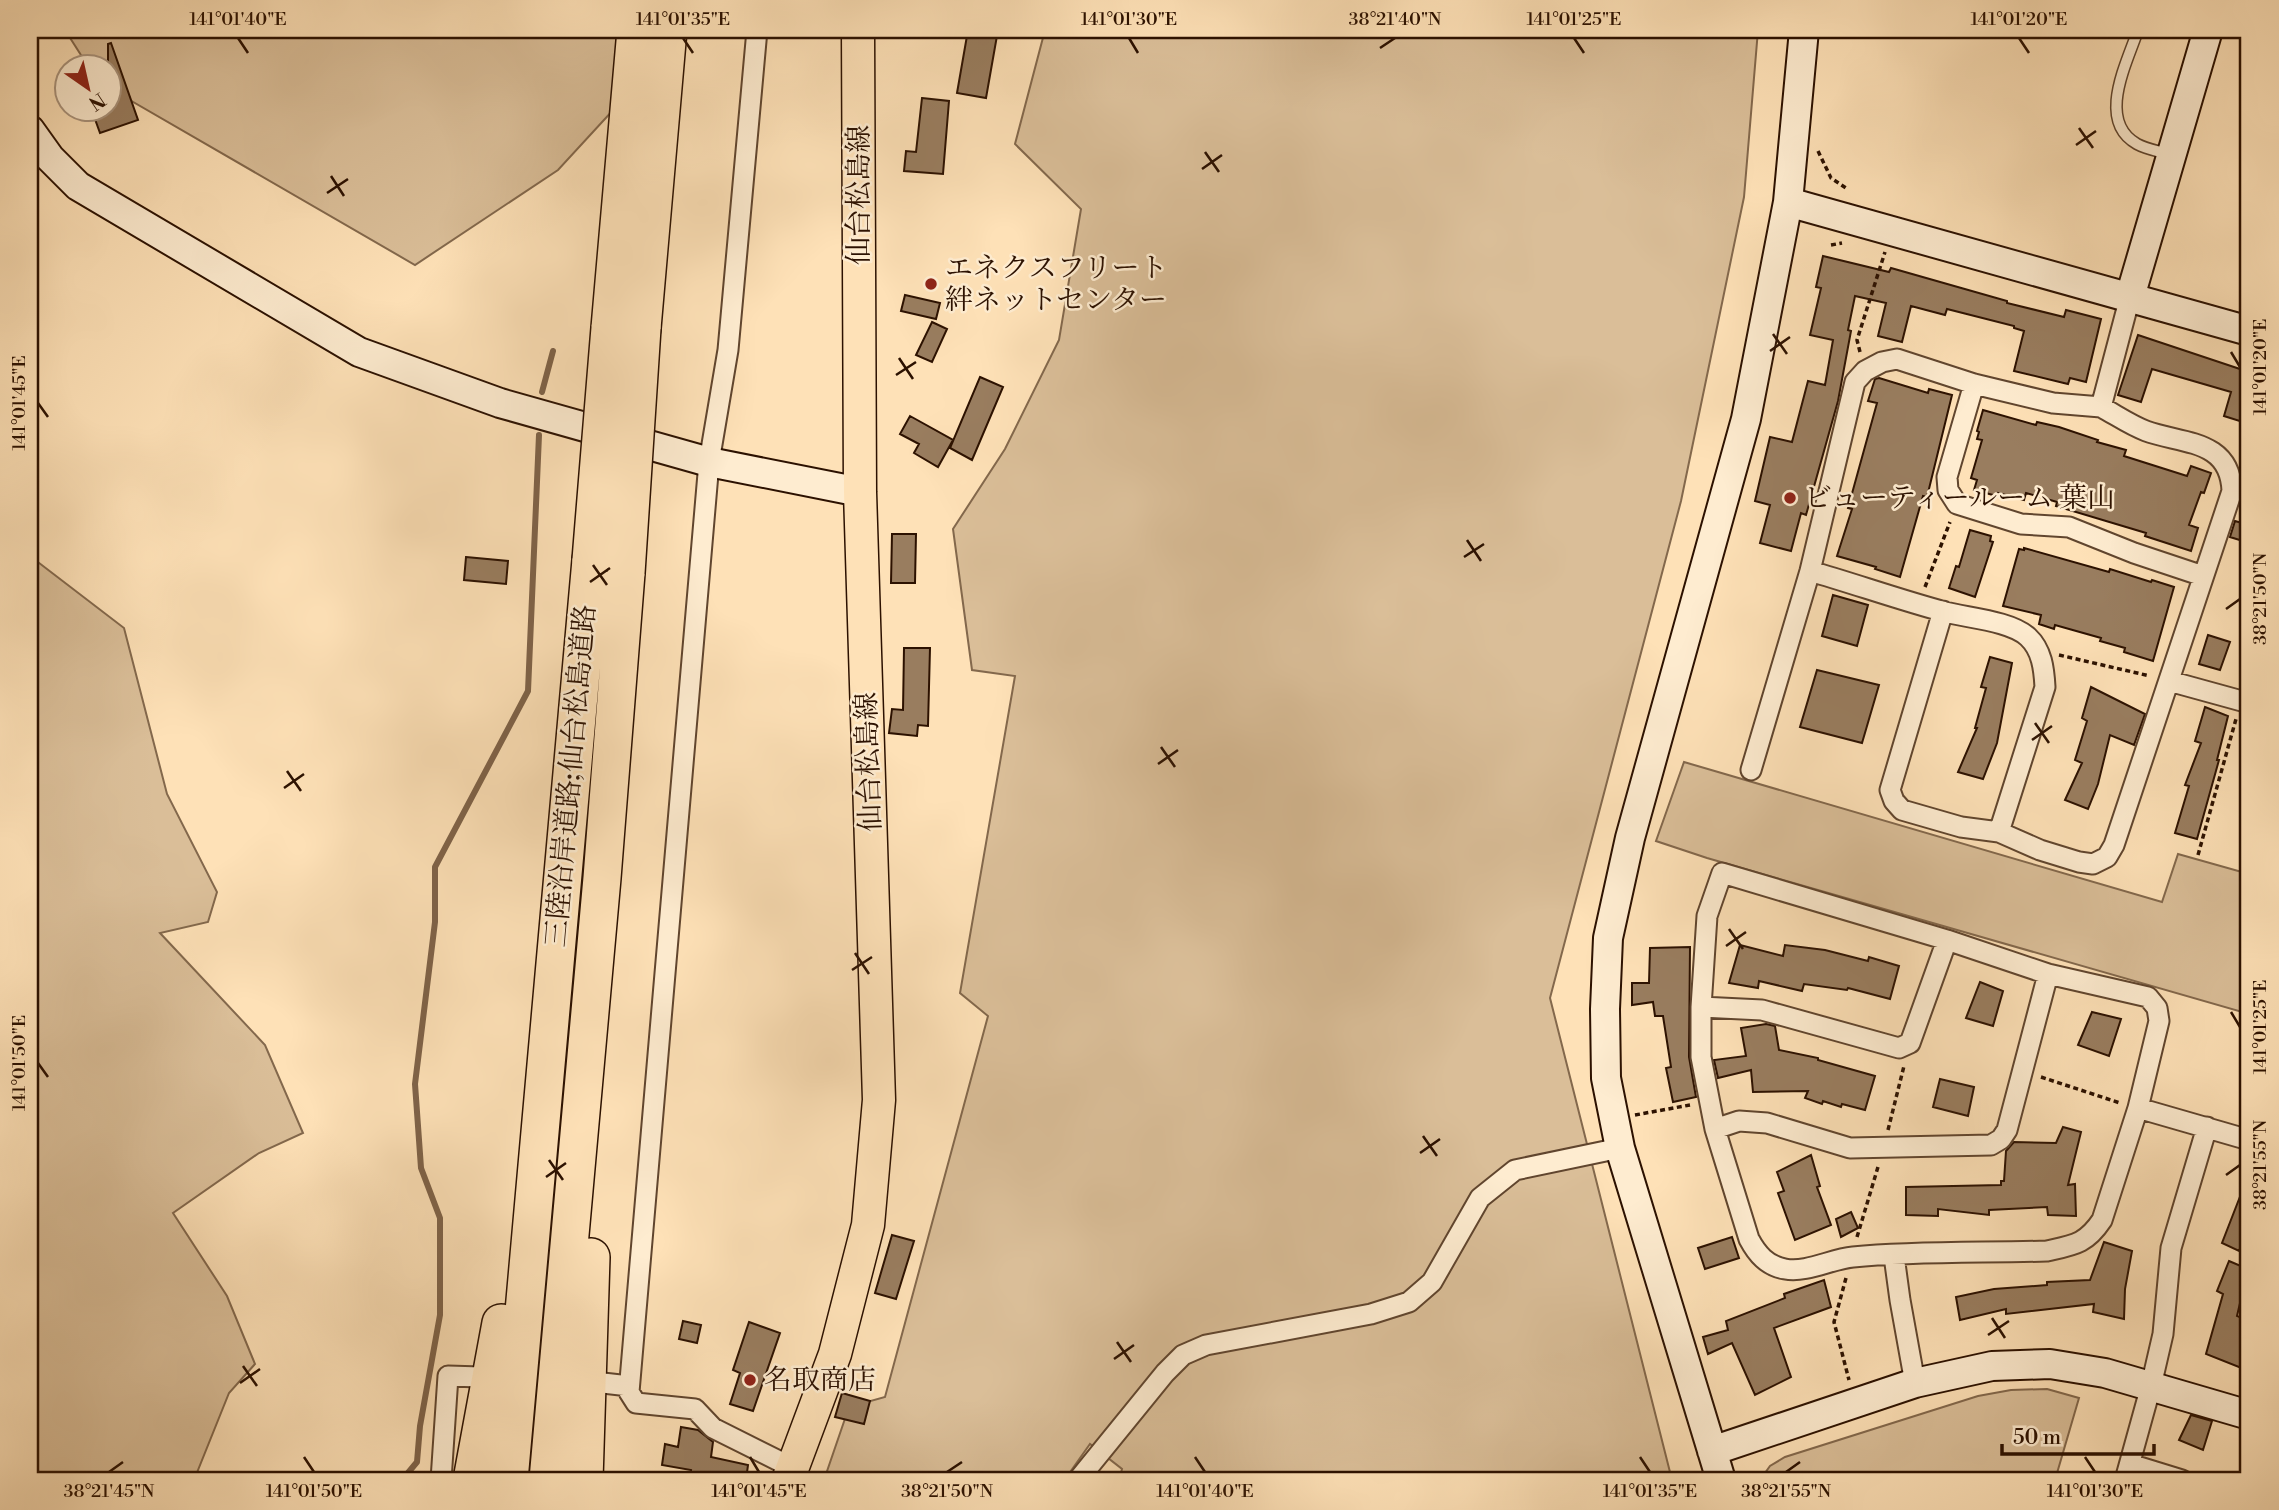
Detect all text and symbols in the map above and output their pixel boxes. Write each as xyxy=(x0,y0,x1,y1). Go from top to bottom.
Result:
text: 141°01'40"E xyxy=(189,8,287,31)
text: 141°01'35"E xyxy=(636,8,730,31)
text: 141°01'30"E xyxy=(1081,8,1177,31)
text: 38°21'40"N xyxy=(1349,8,1442,31)
text: 141°01'25"E xyxy=(1527,8,1621,31)
text: 141°01'20"E xyxy=(1971,8,2067,31)
north arrow xyxy=(52,52,122,122)
text: N xyxy=(84,87,110,115)
street label: 仙台松島線 xyxy=(842,125,877,265)
place label: エネクスフリート 絆ネットセンター xyxy=(945,251,1168,318)
marker: エネクスフリート 絆ネットセンター xyxy=(923,276,939,292)
text: 141°01'20"E xyxy=(2249,319,2272,415)
text: 141°01'45"E xyxy=(8,355,31,451)
place label: ビューティールーム 葉山 xyxy=(1804,481,2115,516)
marker: ビューティールーム 葉山 xyxy=(1782,490,1798,506)
text: 38°21'50"N xyxy=(2249,552,2272,645)
street label: 三陸沿岸道路;仙台松島道路 xyxy=(539,603,603,949)
street label: 仙台松島線 xyxy=(849,691,889,833)
text: 141°01'25"E xyxy=(2249,980,2272,1074)
text: 141°01'50"E xyxy=(8,1015,31,1111)
text: 38°21'55"N xyxy=(2249,1119,2272,1210)
place label: 名取商店 xyxy=(764,1363,876,1398)
marker: 名取商店 xyxy=(742,1372,758,1388)
scale bar xyxy=(2002,1412,2155,1456)
text: 50 m xyxy=(2013,1425,2061,1451)
text: 38°21'45"N xyxy=(64,1480,155,1503)
text: 141°01'50"E xyxy=(266,1480,362,1503)
text: 141°01'45"E xyxy=(711,1480,807,1503)
text: 38°21'50"N xyxy=(901,1480,994,1503)
text: 141°01'40"E xyxy=(1156,1480,1254,1503)
text: 141°01'35"E xyxy=(1603,1480,1697,1503)
text: 38°21'55"N xyxy=(1741,1480,1832,1503)
text: 141°01'30"E xyxy=(2047,1480,2143,1503)

